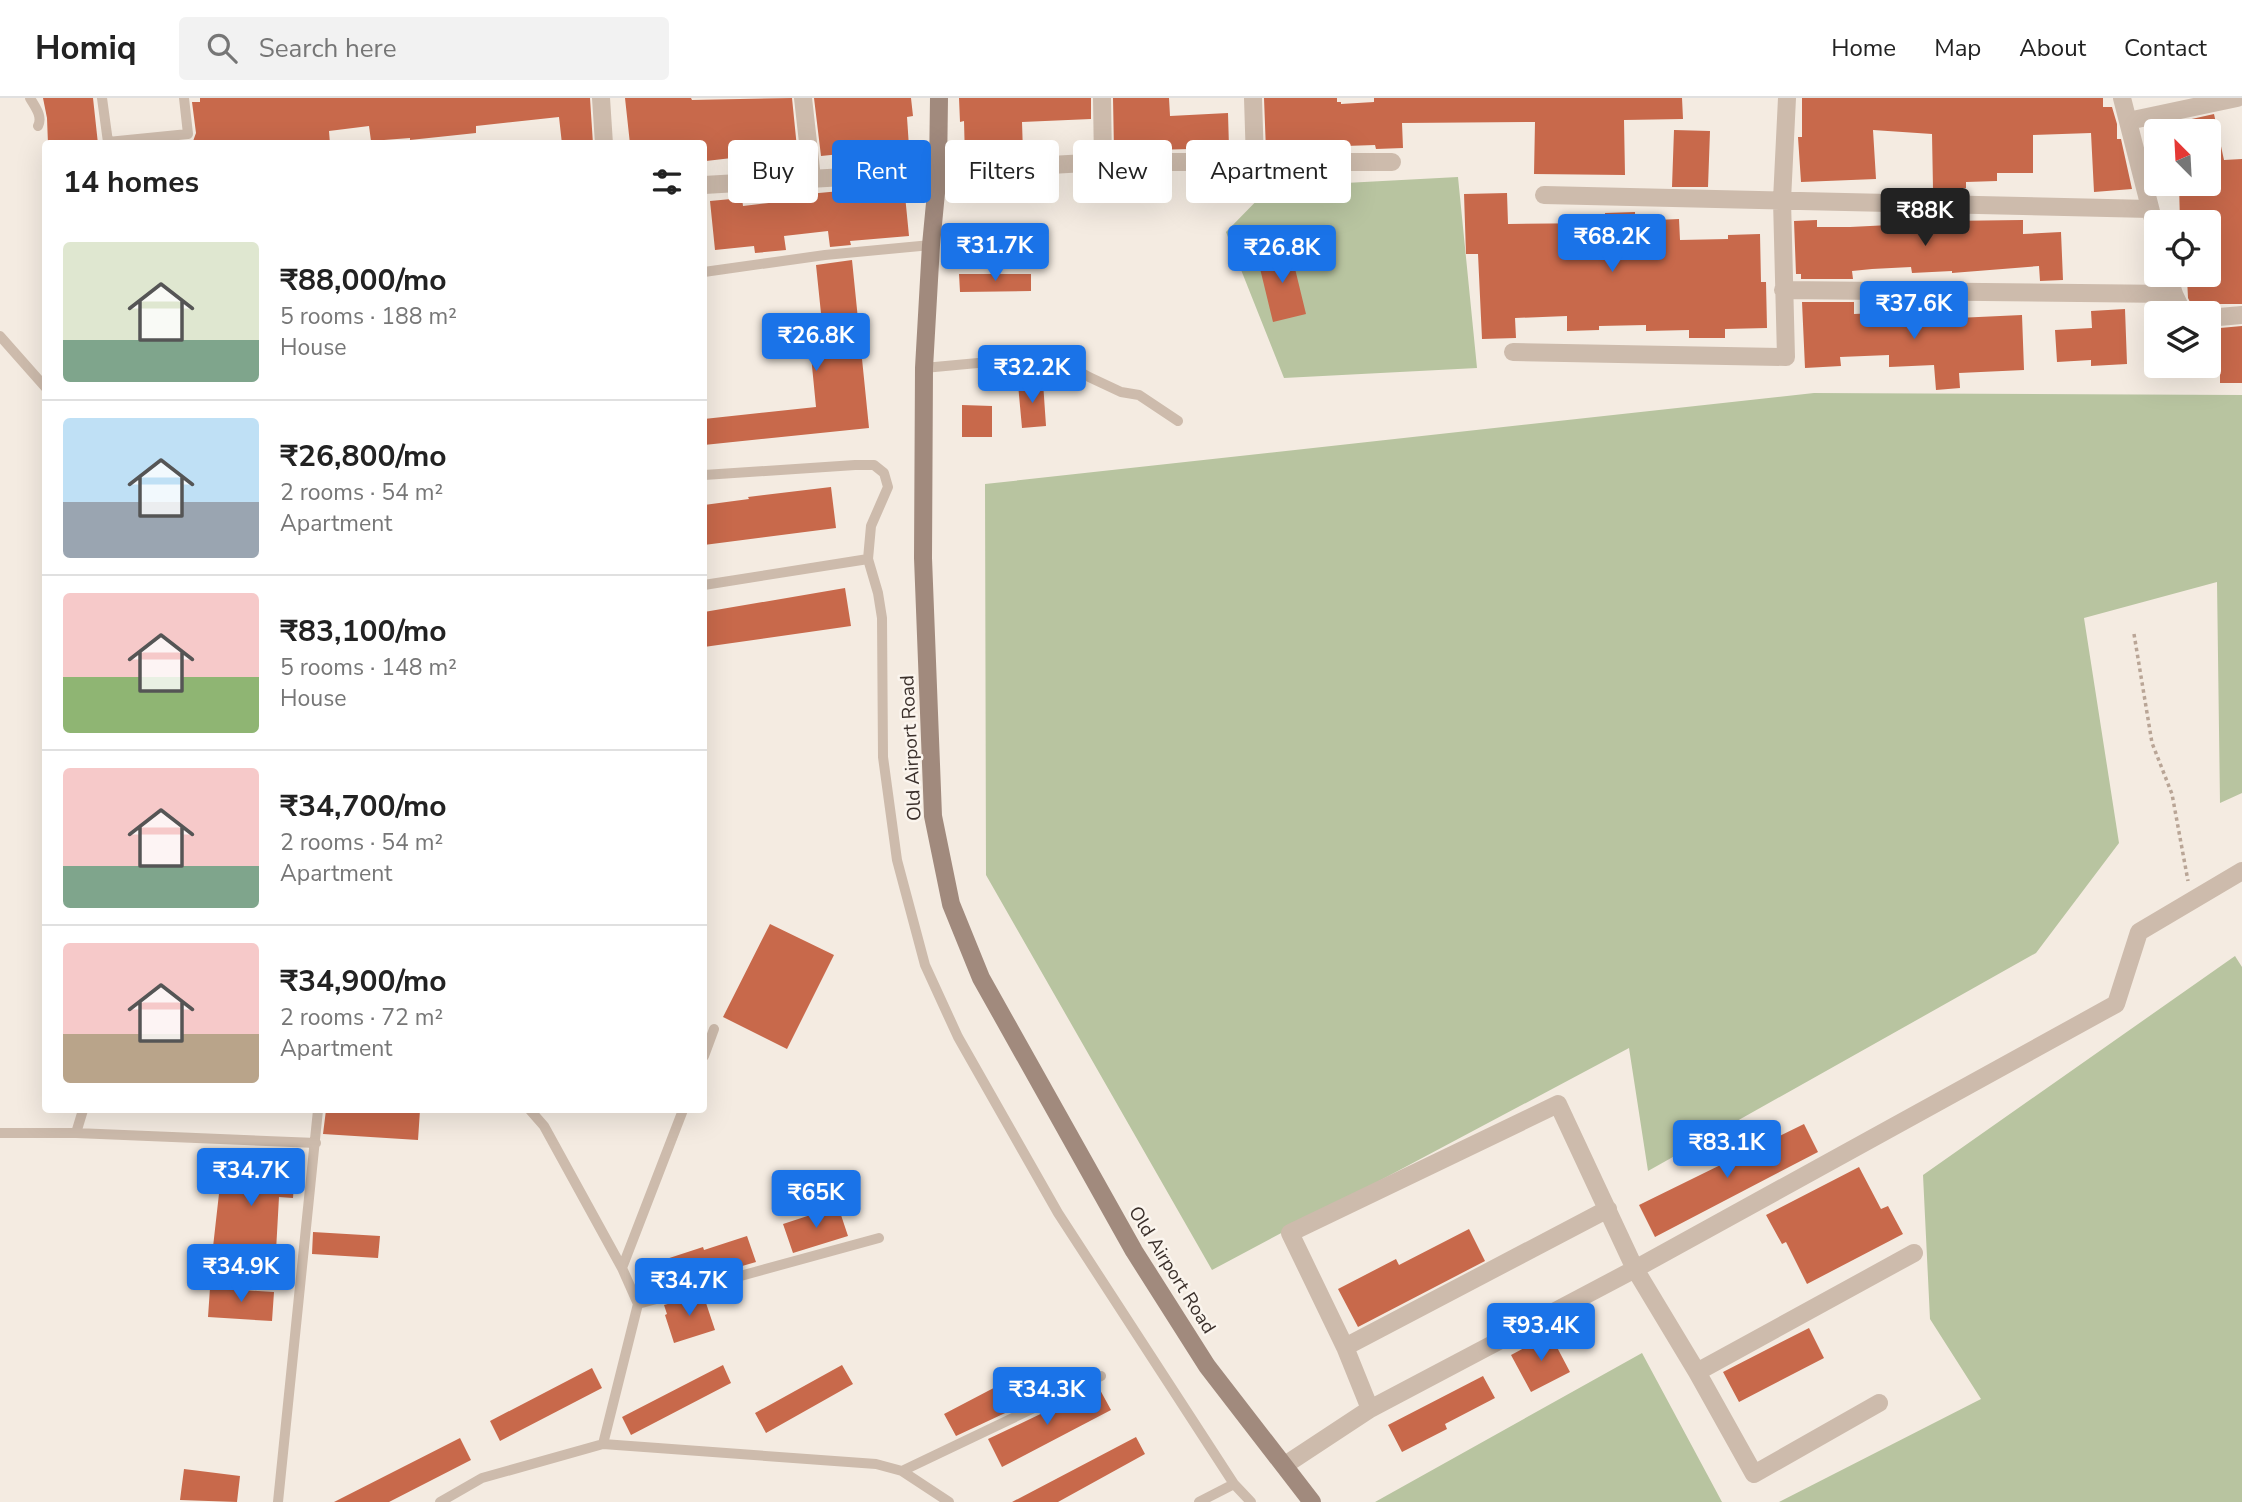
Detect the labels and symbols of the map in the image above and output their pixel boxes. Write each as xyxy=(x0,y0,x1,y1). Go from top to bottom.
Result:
north arrow xyxy=(2144,119,2221,196)
pin: ₹88K xyxy=(1884,188,1966,248)
pin: ₹68.2K xyxy=(1555,214,1669,274)
pin: ₹31.7K xyxy=(938,223,1052,283)
pin: ₹26.8K xyxy=(1225,226,1339,285)
pin: ₹37.6K xyxy=(1857,282,1971,341)
pin: ₹26.8K xyxy=(759,314,873,373)
pin: ₹32.2K xyxy=(975,345,1089,405)
street label: Old Airport Road xyxy=(894,675,928,821)
pin: ₹83.1K xyxy=(1670,1121,1784,1180)
pin: ₹34.7K xyxy=(194,1148,308,1208)
pin: ₹65K xyxy=(775,1170,857,1230)
street label: Old Airport Road xyxy=(1122,1201,1222,1339)
pin: ₹34.9K xyxy=(184,1244,298,1304)
pin: ₹34.7K xyxy=(632,1258,746,1318)
pin: ₹93.4K xyxy=(1484,1304,1598,1363)
pin: ₹34.3K xyxy=(990,1368,1104,1427)

